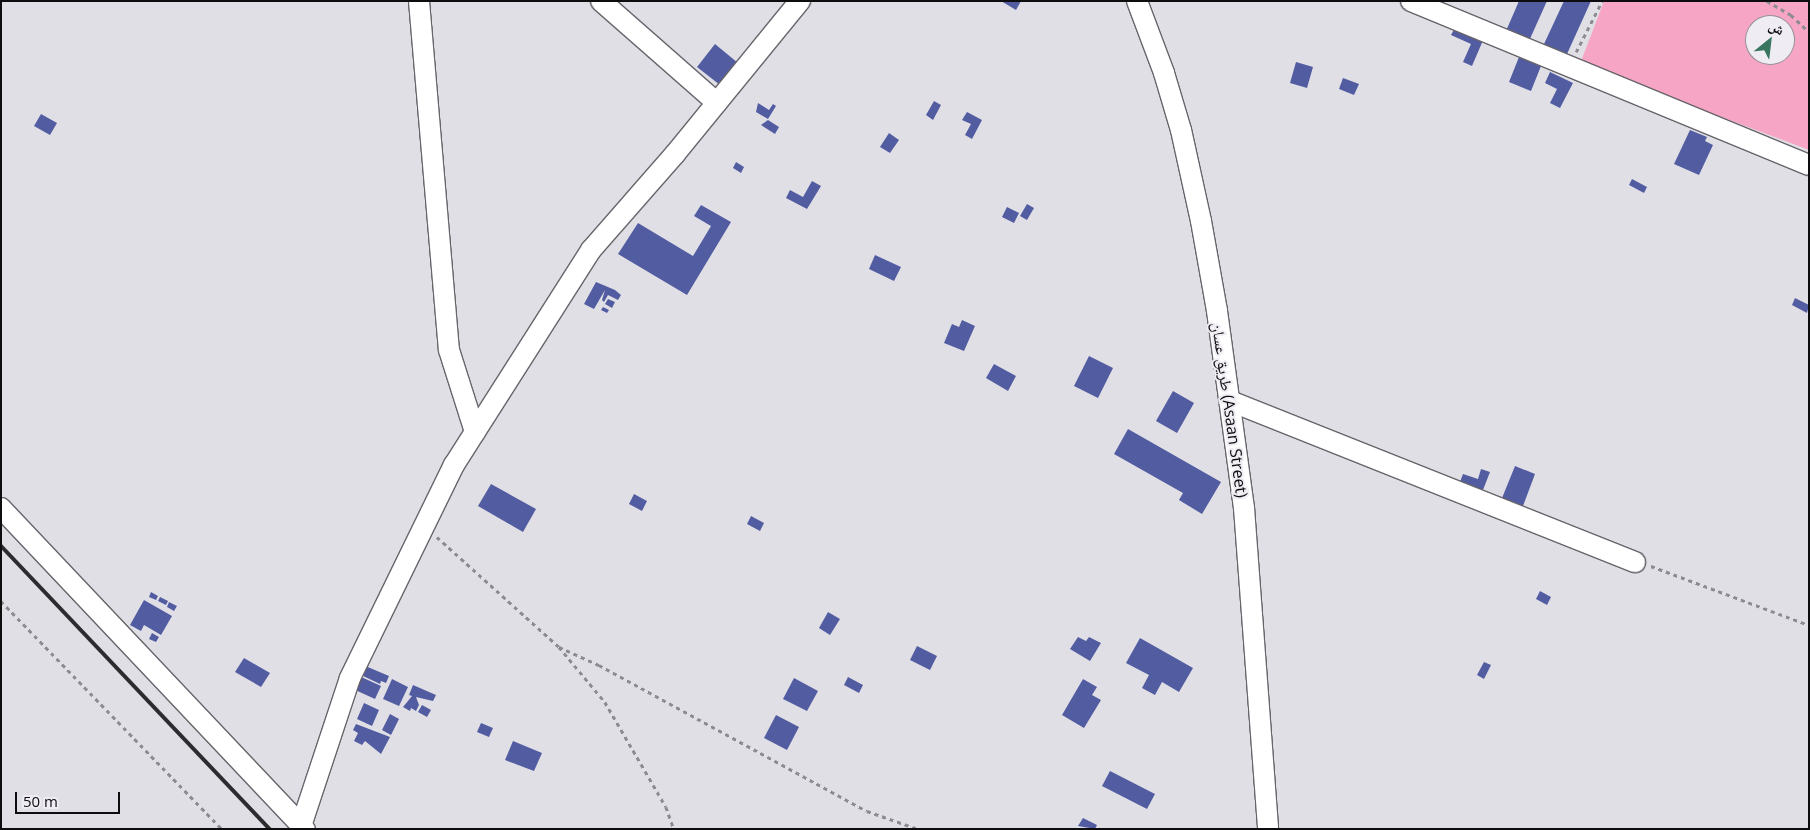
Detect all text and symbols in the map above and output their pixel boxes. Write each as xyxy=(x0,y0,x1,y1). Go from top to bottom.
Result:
north arrow xyxy=(1745,15,1795,65)
text: ش xyxy=(1766,15,1788,39)
street label: طريق عسان (Asaan Street) xyxy=(1208,321,1252,499)
scale bar xyxy=(18,782,122,814)
text: 50 m xyxy=(23,791,58,811)

